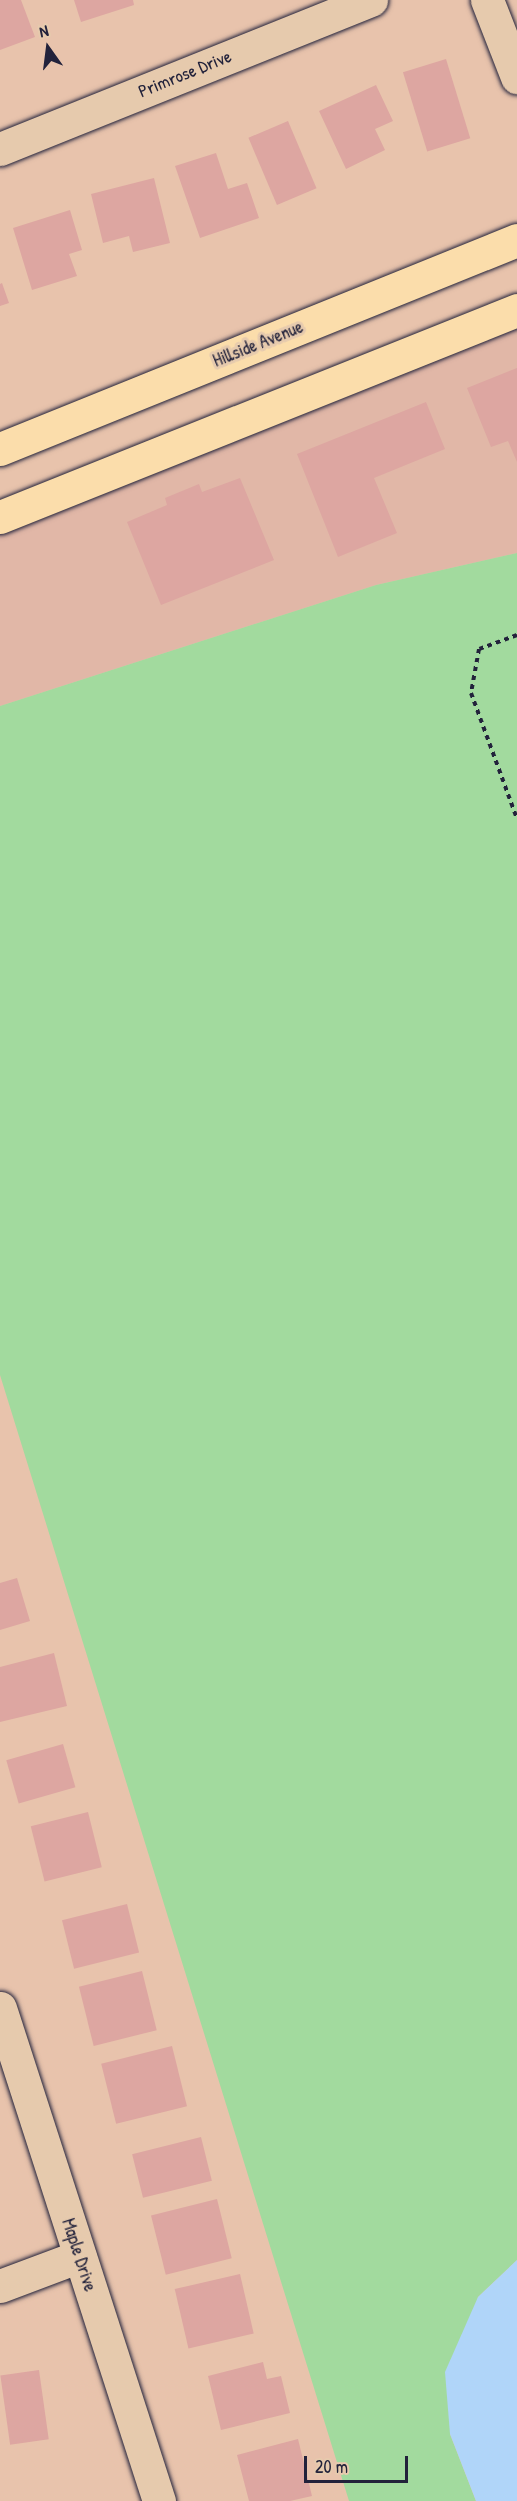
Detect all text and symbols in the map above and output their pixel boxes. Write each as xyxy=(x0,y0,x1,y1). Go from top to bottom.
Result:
north arrow xyxy=(18,18,78,78)
text: N xyxy=(37,19,50,42)
street label: Primrose Drive xyxy=(135,46,235,102)
street label: Hillside Avenue xyxy=(210,316,306,372)
street label: Maple Drive xyxy=(57,2216,101,2294)
scale bar xyxy=(307,2444,410,2482)
text: 20 m xyxy=(315,2454,348,2479)

